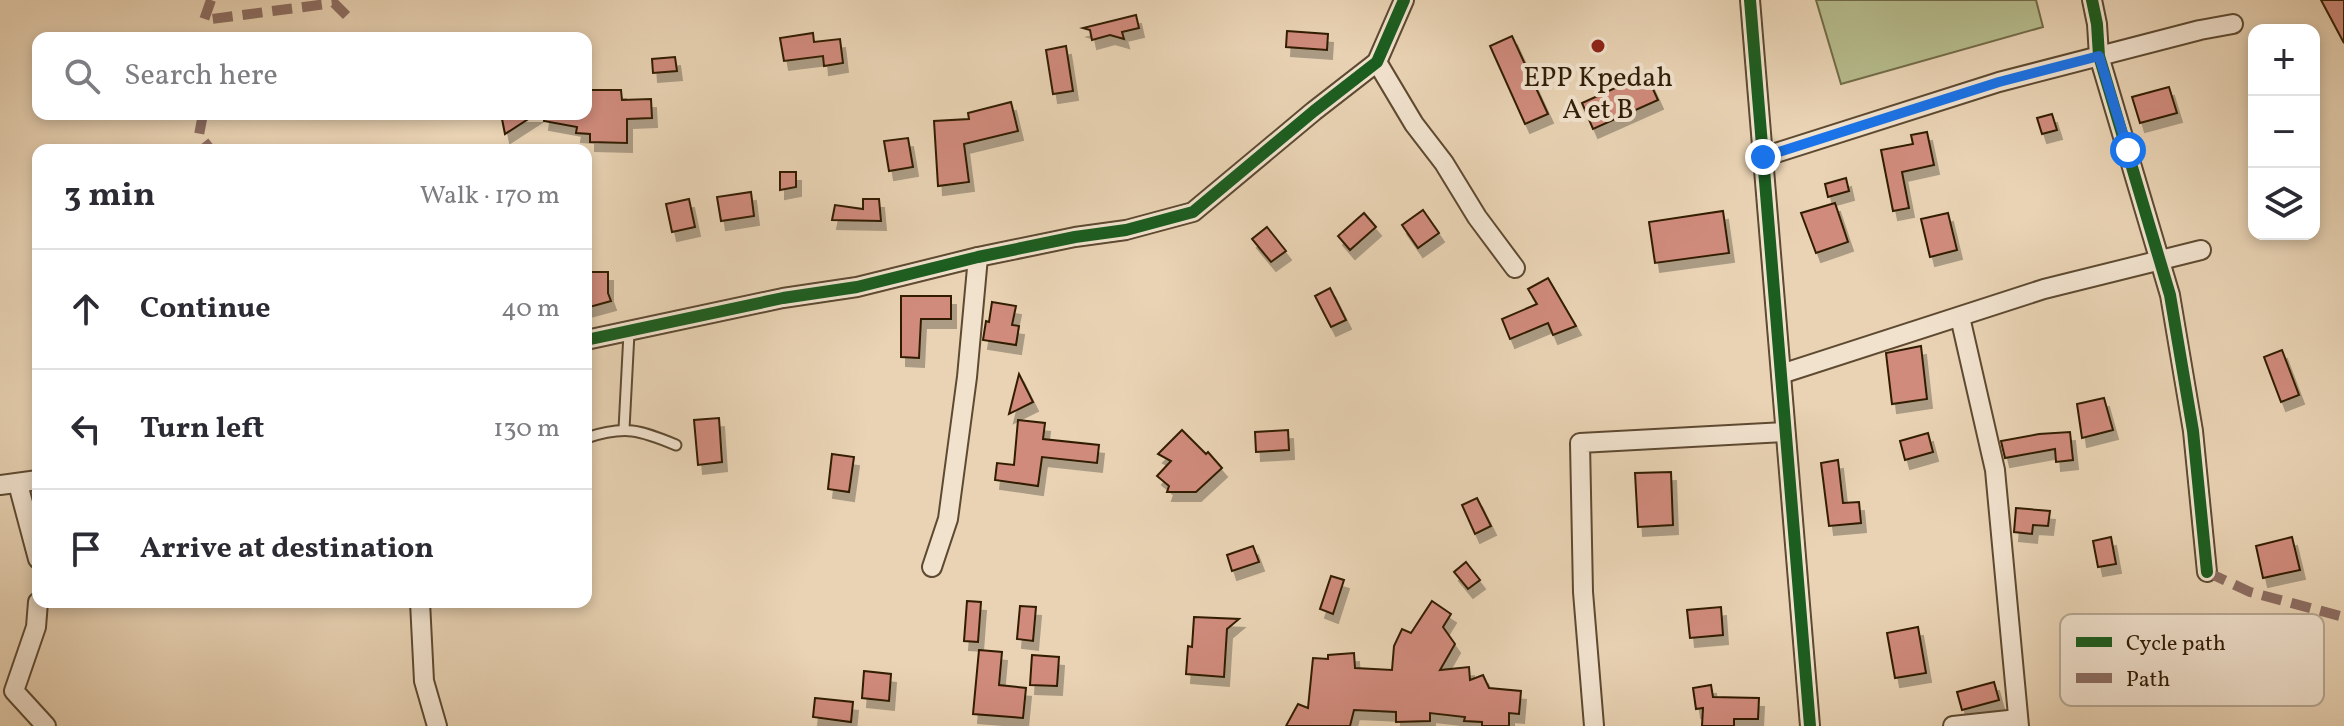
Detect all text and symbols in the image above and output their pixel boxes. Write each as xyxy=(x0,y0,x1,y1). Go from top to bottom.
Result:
map controls xyxy=(2248,24,2320,240)
button: + xyxy=(2248,24,2320,96)
search box xyxy=(32,32,592,120)
marker: EPP Kpedah A et B xyxy=(1589,37,1607,55)
icon: search xyxy=(60,54,104,98)
text: Search here xyxy=(124,55,278,97)
place label: EPP Kpedah A et B xyxy=(1523,59,1673,130)
button: − xyxy=(2248,96,2320,168)
route start xyxy=(2110,132,2146,168)
route end xyxy=(1745,139,1781,175)
button: layers xyxy=(2248,168,2320,240)
text: 3 min xyxy=(64,173,155,220)
text: Walk · 170 m xyxy=(420,178,560,214)
icon: ahead xyxy=(64,287,108,331)
text: Continue xyxy=(140,288,271,330)
text: 40 m xyxy=(501,291,560,327)
icon: left xyxy=(64,407,108,451)
text: Turn left xyxy=(140,408,264,450)
text: 130 m xyxy=(493,411,560,447)
icon: arrive xyxy=(64,527,108,571)
text: Arrive at destination xyxy=(140,528,434,570)
legend xyxy=(2060,614,2324,706)
text: Cycle path xyxy=(2126,629,2226,660)
text: Path xyxy=(2126,665,2170,696)

